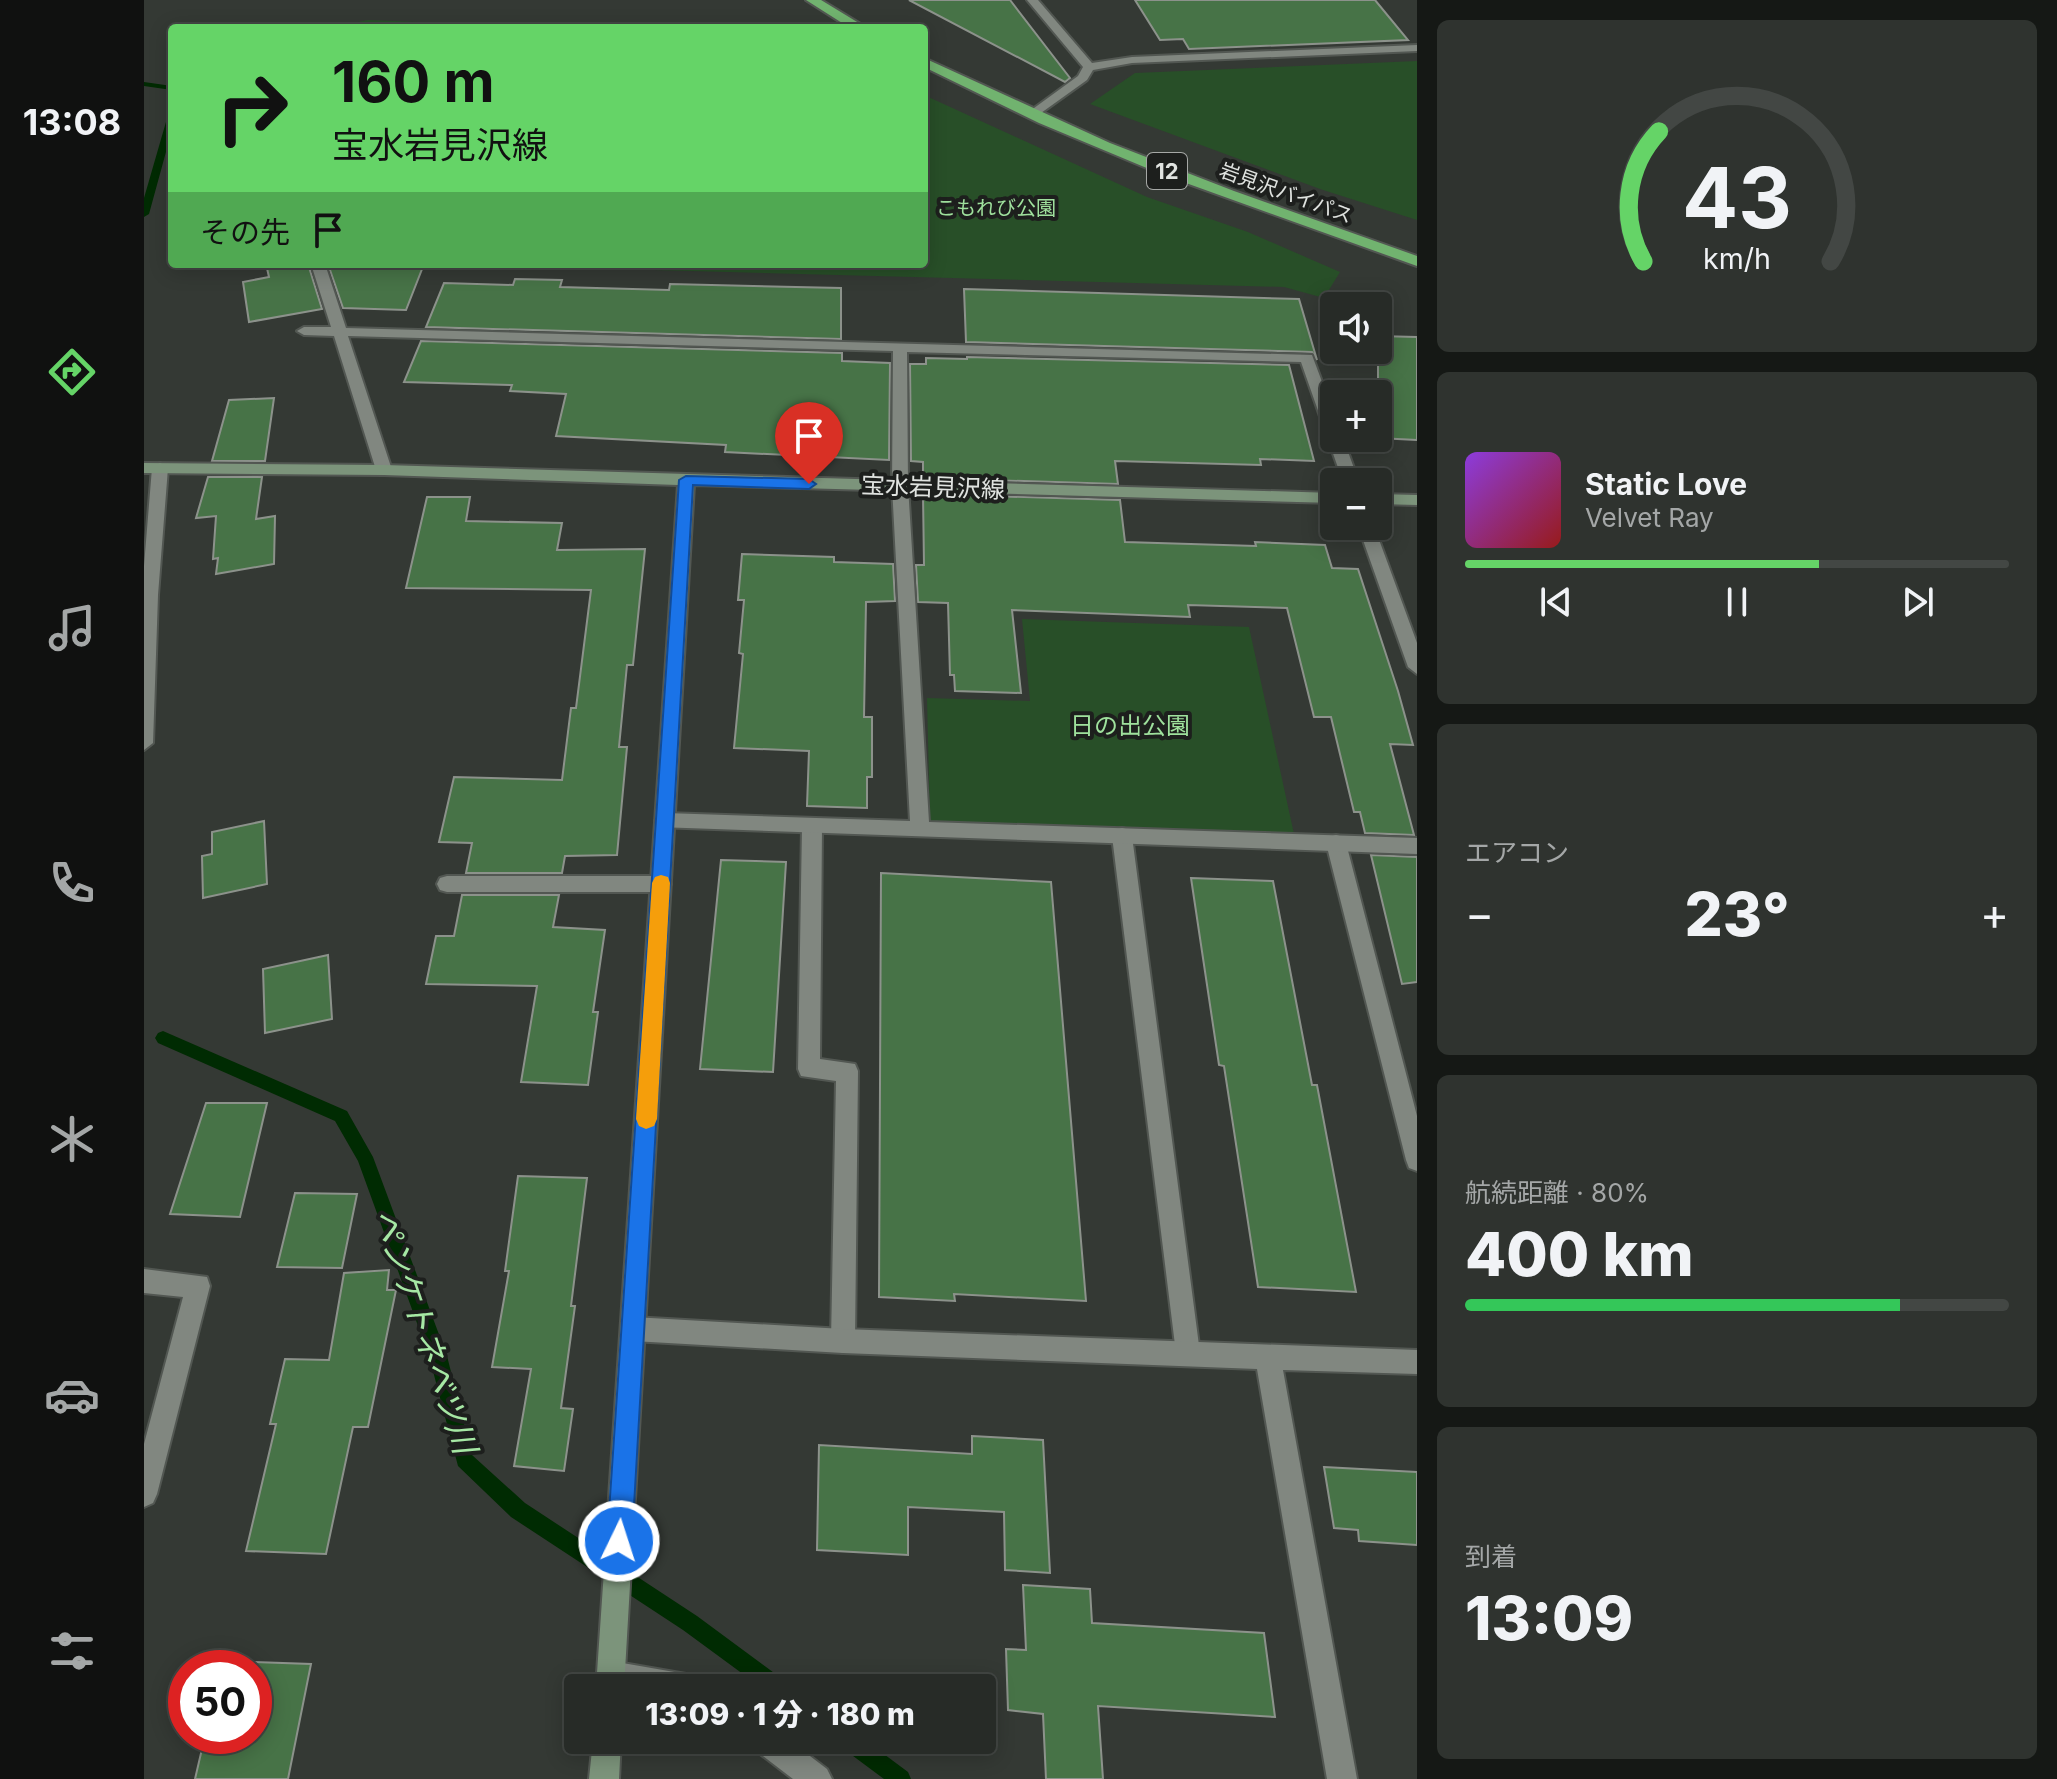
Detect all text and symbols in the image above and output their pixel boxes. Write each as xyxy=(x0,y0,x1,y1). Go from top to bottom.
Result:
text: 160 m xyxy=(332,48,495,116)
icon: right xyxy=(200,56,304,160)
text: 13:08 xyxy=(23,100,121,144)
text: 宝水岩見沢線 xyxy=(332,123,548,167)
text: 43 xyxy=(1682,146,1792,247)
road number: 12 xyxy=(1147,153,1187,189)
street label: 岩見沢バイパス xyxy=(1216,158,1356,228)
park label: こもれび公園 xyxy=(936,196,1056,220)
icon: arrive xyxy=(306,208,350,252)
text: その先 xyxy=(200,214,290,250)
text: km/h xyxy=(1703,241,1771,276)
map controls xyxy=(1320,292,1392,540)
button: sound xyxy=(1320,292,1392,364)
icon: directions xyxy=(44,344,100,400)
button: + xyxy=(1320,380,1392,452)
pin xyxy=(775,402,843,484)
icon: arrive xyxy=(787,414,831,458)
text: Static Love xyxy=(1585,466,1747,502)
button: − xyxy=(1320,468,1392,540)
street label: 宝水岩見沢線 xyxy=(861,470,1005,504)
text: Velvet Ray xyxy=(1585,502,1714,533)
icon: previous xyxy=(1534,580,1578,624)
icon: pause xyxy=(1715,580,1759,624)
icon: next xyxy=(1896,580,1940,624)
icon: music xyxy=(44,600,100,656)
park label: 日の出公園 xyxy=(1070,711,1190,740)
text: エアコン xyxy=(1465,837,1569,868)
icon: phone xyxy=(44,855,100,911)
text: 23° xyxy=(1684,878,1790,950)
text: − xyxy=(1465,887,1494,941)
text: + xyxy=(1980,887,2009,941)
icon: climate xyxy=(44,1111,100,1167)
text: 航続距離 · 80% xyxy=(1465,1177,1649,1208)
water label: ペンケトネベツ川 xyxy=(365,1204,486,1461)
text: 400 km xyxy=(1465,1218,1694,1290)
icon: car xyxy=(44,1367,100,1423)
position arrow xyxy=(577,1499,661,1583)
text: 到着 xyxy=(1465,1541,1517,1572)
text: 13:09 xyxy=(1465,1582,1633,1654)
icon: filters xyxy=(44,1623,100,1679)
speed limit sign: 50 xyxy=(168,1650,272,1754)
text: 13:09 · 1 分 · 180 m xyxy=(645,1696,915,1732)

